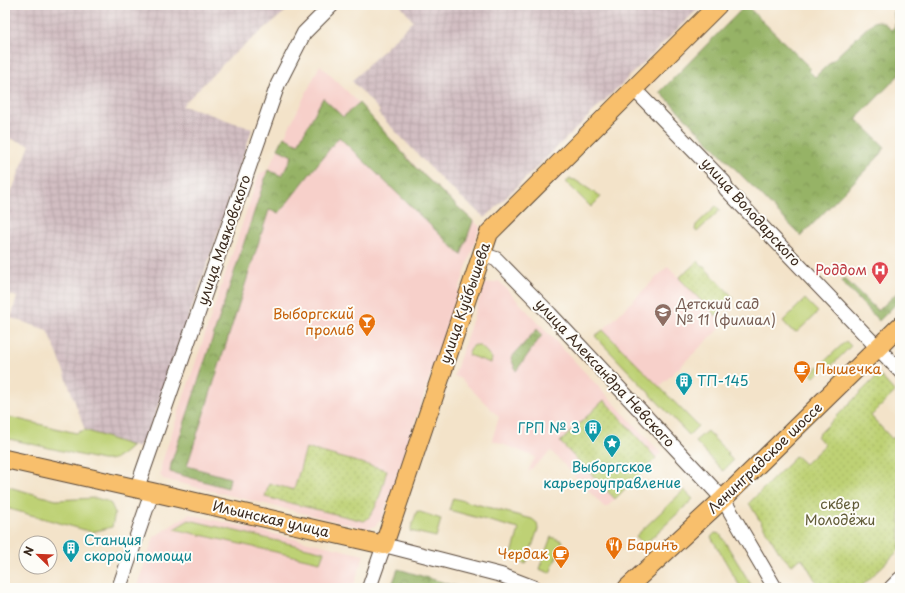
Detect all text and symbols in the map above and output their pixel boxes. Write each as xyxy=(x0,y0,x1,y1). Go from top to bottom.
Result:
street label: улица Володарского xyxy=(697,153,806,271)
street label: улица Маяковского xyxy=(191,172,256,308)
street label: улица Куйбышева xyxy=(434,239,495,366)
place label: Роддом xyxy=(815,259,867,280)
hospital icon: Роддом xyxy=(870,260,890,285)
place label: Детский сад № 11 (филиал) xyxy=(675,293,776,330)
street label: улица Александра Невского xyxy=(531,294,680,452)
school or university icon: Детский сад № 11 (филиал) xyxy=(653,302,673,327)
place label: Выборгский пролив xyxy=(273,303,354,340)
bar icon: Выборгский пролив xyxy=(357,312,377,337)
place label: Пышечка xyxy=(815,358,881,379)
cafe icon: Пышечка xyxy=(792,359,812,384)
place label: ТП-145 xyxy=(697,370,748,391)
building icon: ТП-145 xyxy=(674,371,694,396)
street label: Ленинградское шоссе xyxy=(702,397,827,518)
place label: ГРП № 3 xyxy=(518,417,580,438)
building icon: ГРП № 3 xyxy=(583,418,603,443)
place icon: Выборгское карьероуправление xyxy=(602,433,622,458)
place label: Выборгское карьероуправление xyxy=(543,456,681,493)
park label: сквер Молодёжи xyxy=(805,493,875,530)
street label: Ильинская улица xyxy=(211,495,332,542)
place label: Станция скорой помощи xyxy=(84,529,192,566)
place label: Баринъ xyxy=(627,534,678,555)
north arrow xyxy=(18,535,58,575)
restaurant icon: Баринъ xyxy=(604,535,624,560)
building icon: Станция скорой помощи xyxy=(61,538,81,563)
text: N xyxy=(19,543,38,558)
place label: Чердак xyxy=(498,543,549,564)
cafe icon: Чердак xyxy=(551,544,571,569)

